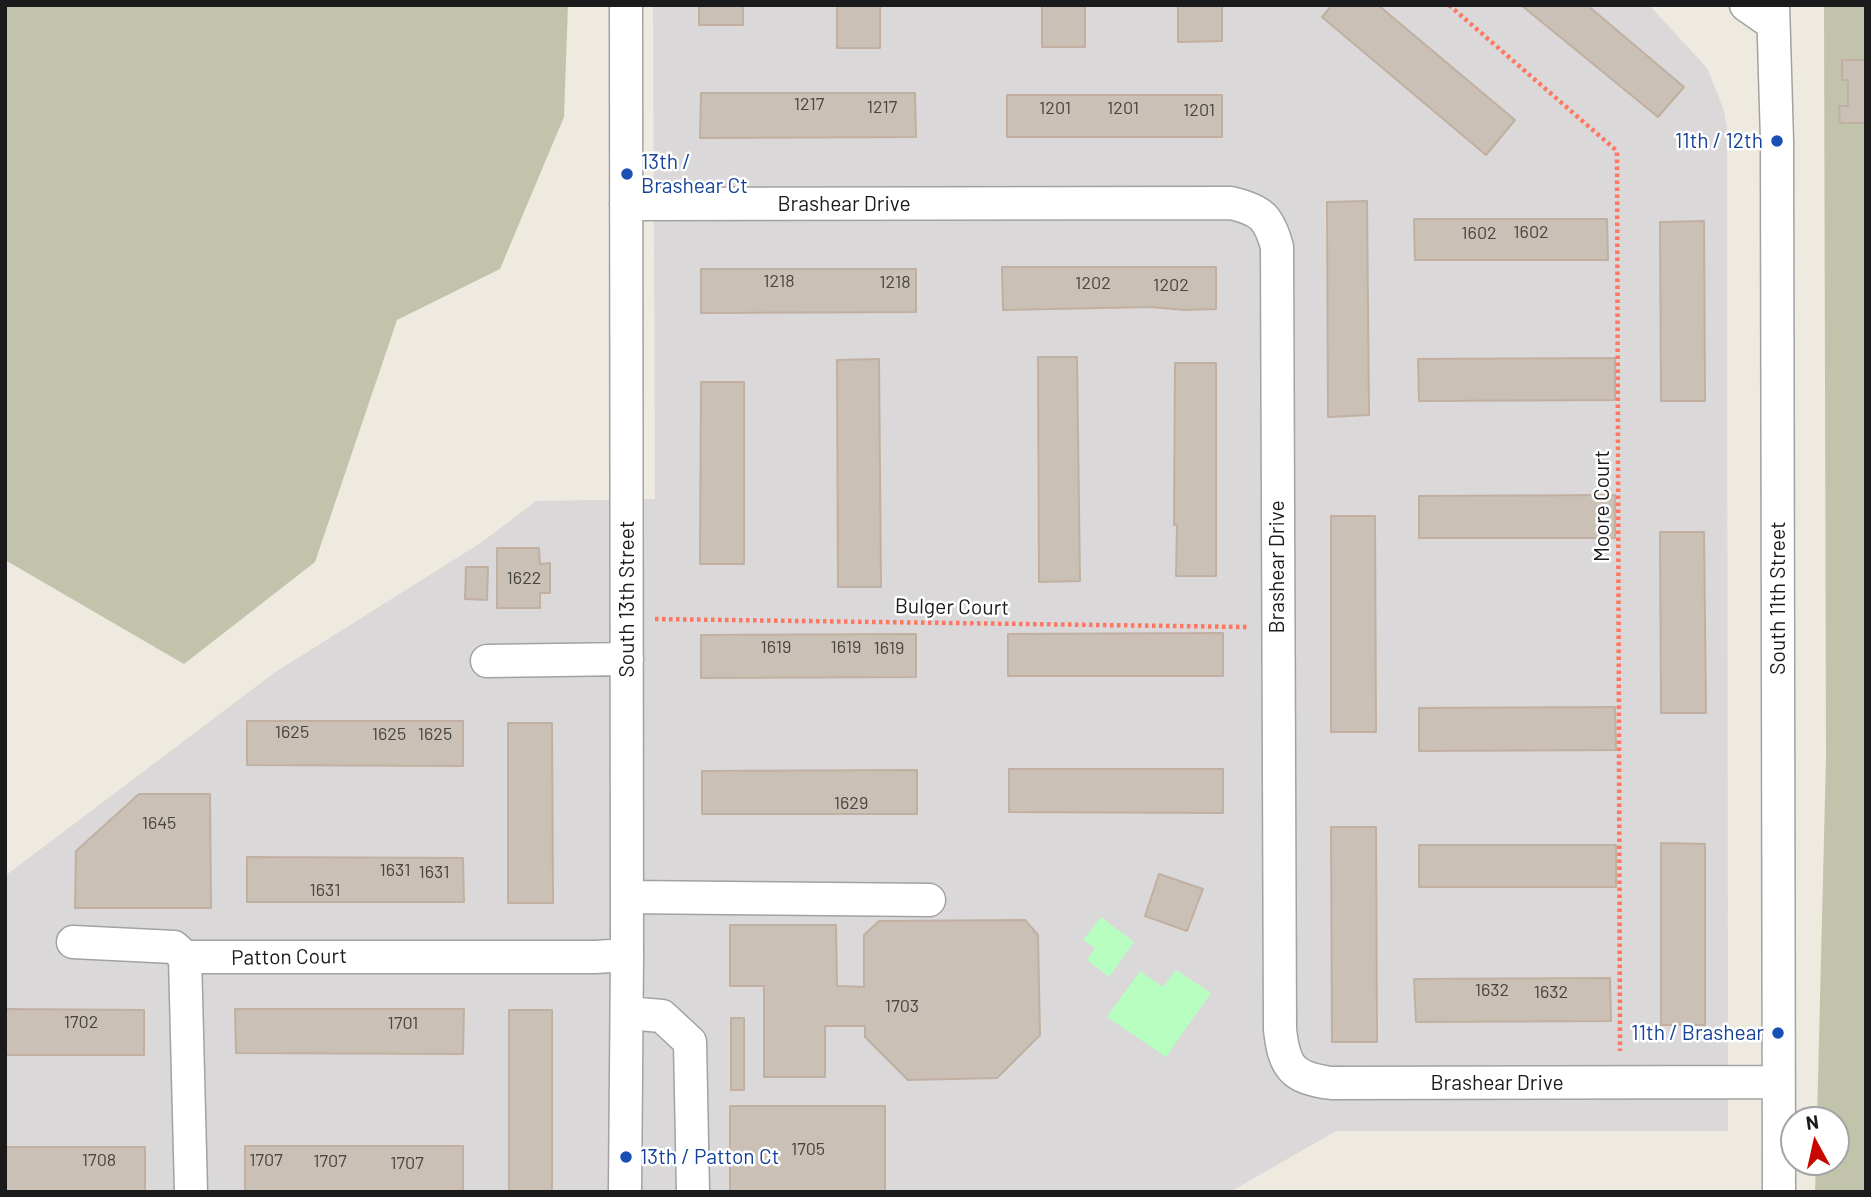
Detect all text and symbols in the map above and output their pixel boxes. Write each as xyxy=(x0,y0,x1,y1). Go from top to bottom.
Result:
house number: 1217 xyxy=(794,93,824,115)
house number: 1217 xyxy=(867,96,897,118)
house number: 1201 xyxy=(1039,97,1071,119)
house number: 1201 xyxy=(1107,97,1139,119)
house number: 1201 xyxy=(1183,99,1215,121)
place label: 11th / 12th xyxy=(1675,128,1763,154)
marker: 11th / 12th xyxy=(1769,133,1785,149)
place label: 13th / Brashear Ct xyxy=(641,149,748,199)
marker: 13th / Brashear Ct xyxy=(619,166,635,182)
street label: Brashear Drive xyxy=(777,191,911,217)
house number: 1602 xyxy=(1513,221,1549,243)
house number: 1602 xyxy=(1461,222,1497,244)
house number: 1218 xyxy=(763,270,795,292)
house number: 1218 xyxy=(879,271,911,293)
house number: 1202 xyxy=(1075,272,1111,294)
house number: 1202 xyxy=(1153,274,1189,296)
street label: Moore Court xyxy=(1589,450,1615,562)
street label: Brashear Drive xyxy=(1264,500,1290,634)
street label: South 13th Street xyxy=(614,521,640,677)
street label: South 11th Street xyxy=(1765,521,1791,675)
house number: 1622 xyxy=(507,567,541,589)
street label: Bulger Court xyxy=(895,593,1009,621)
house number: 1619 xyxy=(761,636,791,658)
house number: 1619 xyxy=(831,636,861,658)
house number: 1619 xyxy=(874,637,904,659)
house number: 1625 xyxy=(275,721,309,743)
house number: 1625 xyxy=(372,723,406,745)
house number: 1625 xyxy=(418,723,452,745)
house number: 1629 xyxy=(834,792,868,814)
house number: 1645 xyxy=(142,812,176,834)
house number: 1631 xyxy=(379,859,411,881)
house number: 1631 xyxy=(418,861,450,883)
house number: 1631 xyxy=(309,879,341,901)
street label: Patton Court xyxy=(231,943,347,971)
house number: 1632 xyxy=(1475,979,1509,1001)
house number: 1632 xyxy=(1534,981,1568,1003)
house number: 1703 xyxy=(885,995,919,1017)
house number: 1702 xyxy=(64,1011,98,1033)
house number: 1701 xyxy=(388,1012,418,1034)
place label: 11th / Brashear xyxy=(1631,1020,1764,1046)
marker: 11th / Brashear xyxy=(1770,1025,1786,1041)
street label: Brashear Drive xyxy=(1430,1070,1564,1096)
north arrow xyxy=(1780,1106,1850,1176)
text: N xyxy=(1804,1109,1820,1134)
house number: 1705 xyxy=(791,1138,825,1160)
place label: 13th / Patton Ct xyxy=(640,1144,779,1170)
house number: 1708 xyxy=(82,1149,116,1171)
house number: 1707 xyxy=(249,1149,283,1171)
marker: 13th / Patton Ct xyxy=(618,1149,634,1165)
house number: 1707 xyxy=(313,1150,347,1172)
house number: 1707 xyxy=(390,1152,424,1174)

